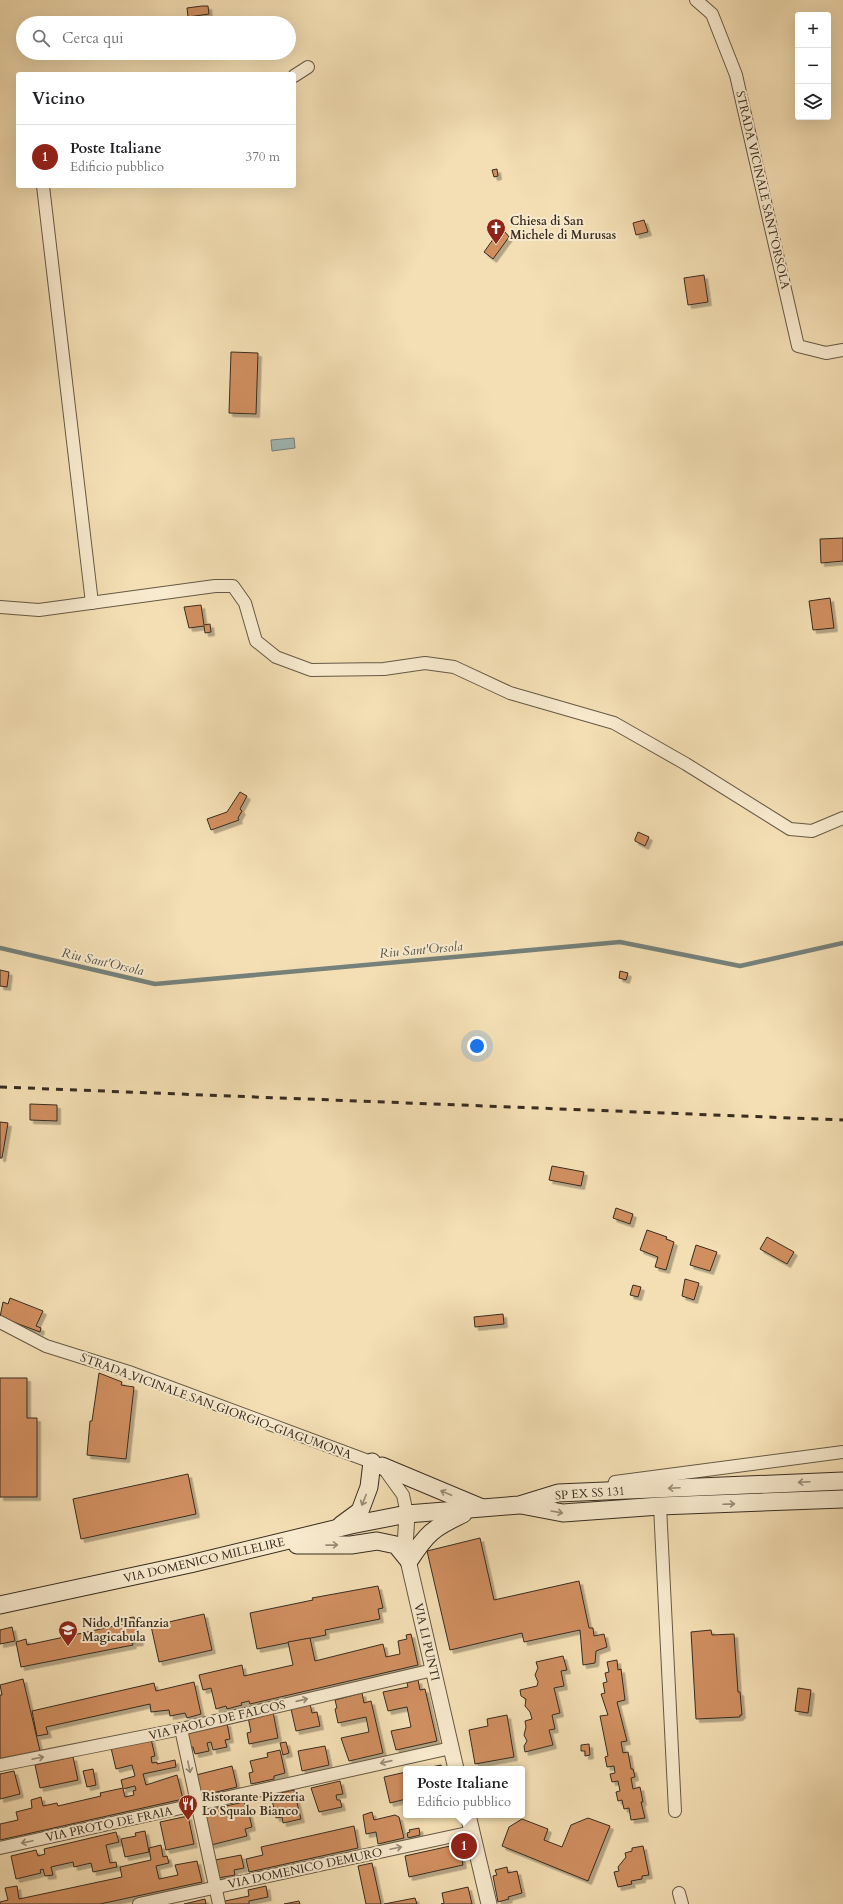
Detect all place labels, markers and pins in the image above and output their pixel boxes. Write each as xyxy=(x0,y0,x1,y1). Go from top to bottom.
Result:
place label: Chiesa di San Michele di Murusas xyxy=(510,213,616,243)
church icon: Chiesa di San Michele di Murusas xyxy=(485,217,507,245)
place label: Nido d'Infanzia Magicabula xyxy=(82,1615,169,1645)
school or university icon: Nido d'Infanzia Magicabula xyxy=(57,1619,79,1647)
place label: Ristorante Pizzeria Lo Squalo Bianco xyxy=(202,1789,305,1819)
restaurant icon: Ristorante Pizzeria Lo Squalo Bianco xyxy=(177,1793,199,1821)
pin: 1 xyxy=(451,1831,477,1861)

